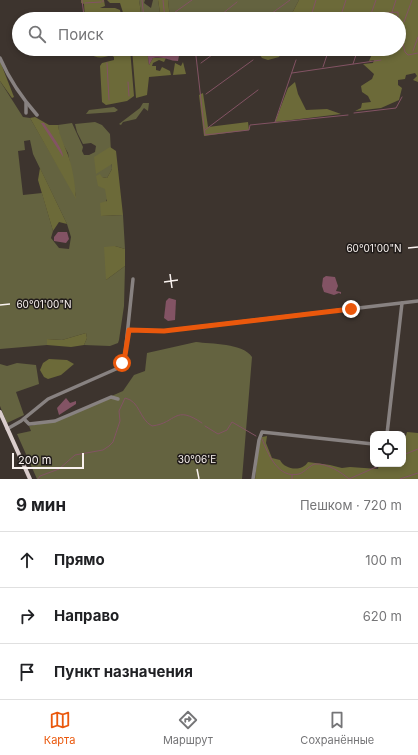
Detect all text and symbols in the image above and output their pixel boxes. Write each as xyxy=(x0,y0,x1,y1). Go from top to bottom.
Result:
search box xyxy=(12,12,406,56)
icon: search xyxy=(26,23,48,45)
text: Поиск xyxy=(58,25,104,44)
text: 60°01'00"N xyxy=(346,242,402,254)
text: 60°01'00"N xyxy=(16,298,72,310)
route end xyxy=(342,300,360,318)
route start xyxy=(113,354,131,372)
map controls xyxy=(370,431,406,467)
button: locate xyxy=(370,431,406,467)
scale bar xyxy=(12,451,84,470)
text: 200 m xyxy=(18,453,51,467)
text: 30°06'E xyxy=(178,453,216,465)
text: 9 мин xyxy=(16,495,66,515)
text: Пешком · 720 m xyxy=(300,497,402,513)
icon: ahead xyxy=(16,549,38,571)
text: Прямо xyxy=(54,550,105,569)
text: 100 m xyxy=(365,552,402,568)
icon: right xyxy=(16,605,38,627)
text: Направо xyxy=(54,606,119,625)
text: 620 m xyxy=(363,608,402,624)
icon: arrive xyxy=(16,661,38,683)
text: Пункт назначения xyxy=(54,662,193,681)
tab: Карта xyxy=(44,709,75,747)
tab: Маршрут xyxy=(163,709,213,747)
tab: Сохранённые xyxy=(300,709,374,747)

